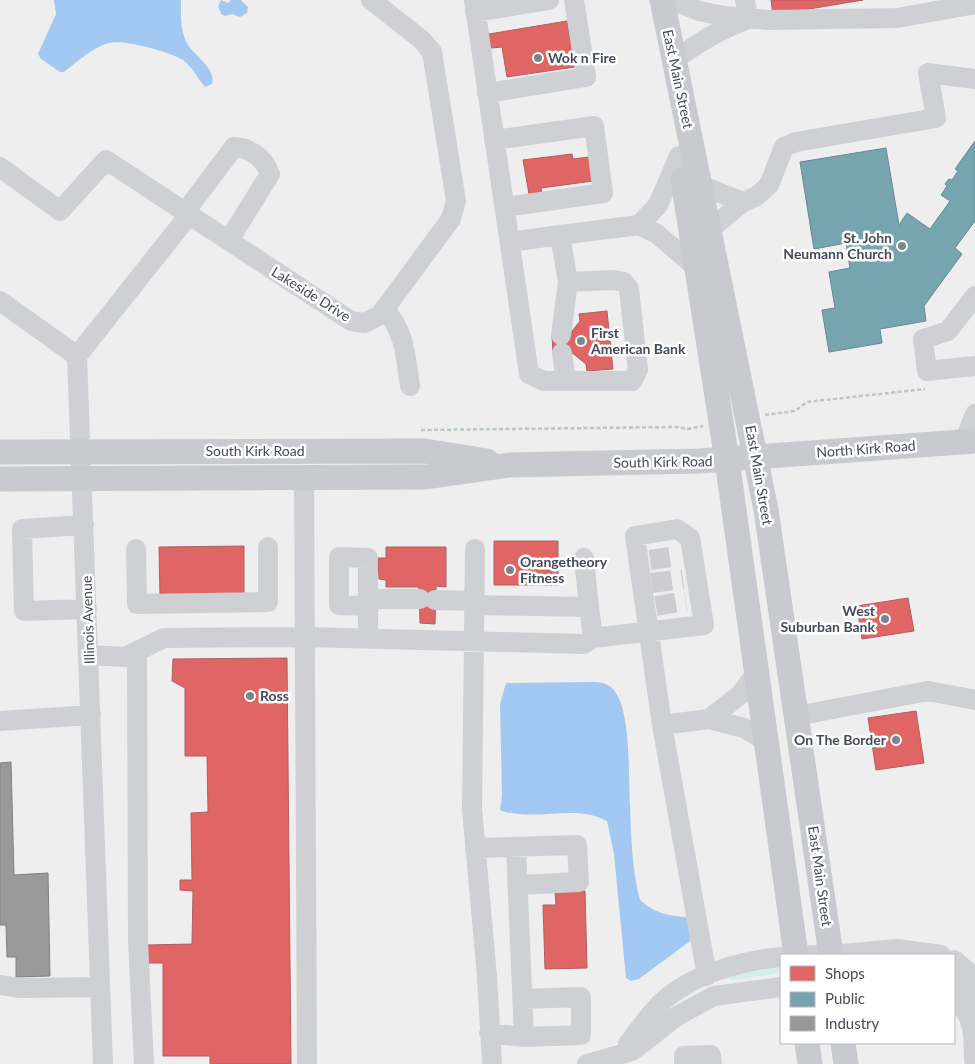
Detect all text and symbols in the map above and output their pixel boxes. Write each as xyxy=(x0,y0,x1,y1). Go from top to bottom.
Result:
street label: East Main Street xyxy=(660,28,697,130)
place label: Wok n Fire xyxy=(548,49,617,66)
marker: Wok n Fire xyxy=(532,52,544,64)
place label: St. John Neumann Church xyxy=(783,229,892,262)
marker: St. John Neumann Church xyxy=(896,240,908,252)
street label: Lakeside Drive xyxy=(269,263,354,325)
place label: First American Bank xyxy=(590,324,686,357)
marker: First American Bank xyxy=(575,335,587,347)
street label: East Main Street xyxy=(742,424,777,526)
street label: North Kirk Road xyxy=(816,437,916,460)
street label: South Kirk Road xyxy=(205,442,305,459)
street label: South Kirk Road xyxy=(613,452,713,471)
place label: Orangetheory Fitness xyxy=(520,553,608,586)
marker: Orangetheory Fitness xyxy=(504,564,516,576)
street label: Illinois Avenue xyxy=(77,576,98,664)
place label: West Suburban Bank xyxy=(781,602,876,635)
marker: West Suburban Bank xyxy=(879,613,891,625)
place label: Ross xyxy=(260,687,289,704)
marker: Ross xyxy=(244,690,256,702)
place label: On The Border xyxy=(794,731,887,748)
marker: On The Border xyxy=(890,734,902,746)
street label: East Main Street xyxy=(805,825,836,927)
legend xyxy=(780,954,955,1044)
text: Shops xyxy=(825,964,865,982)
text: Public xyxy=(825,989,865,1007)
text: Industry xyxy=(825,1014,880,1032)

